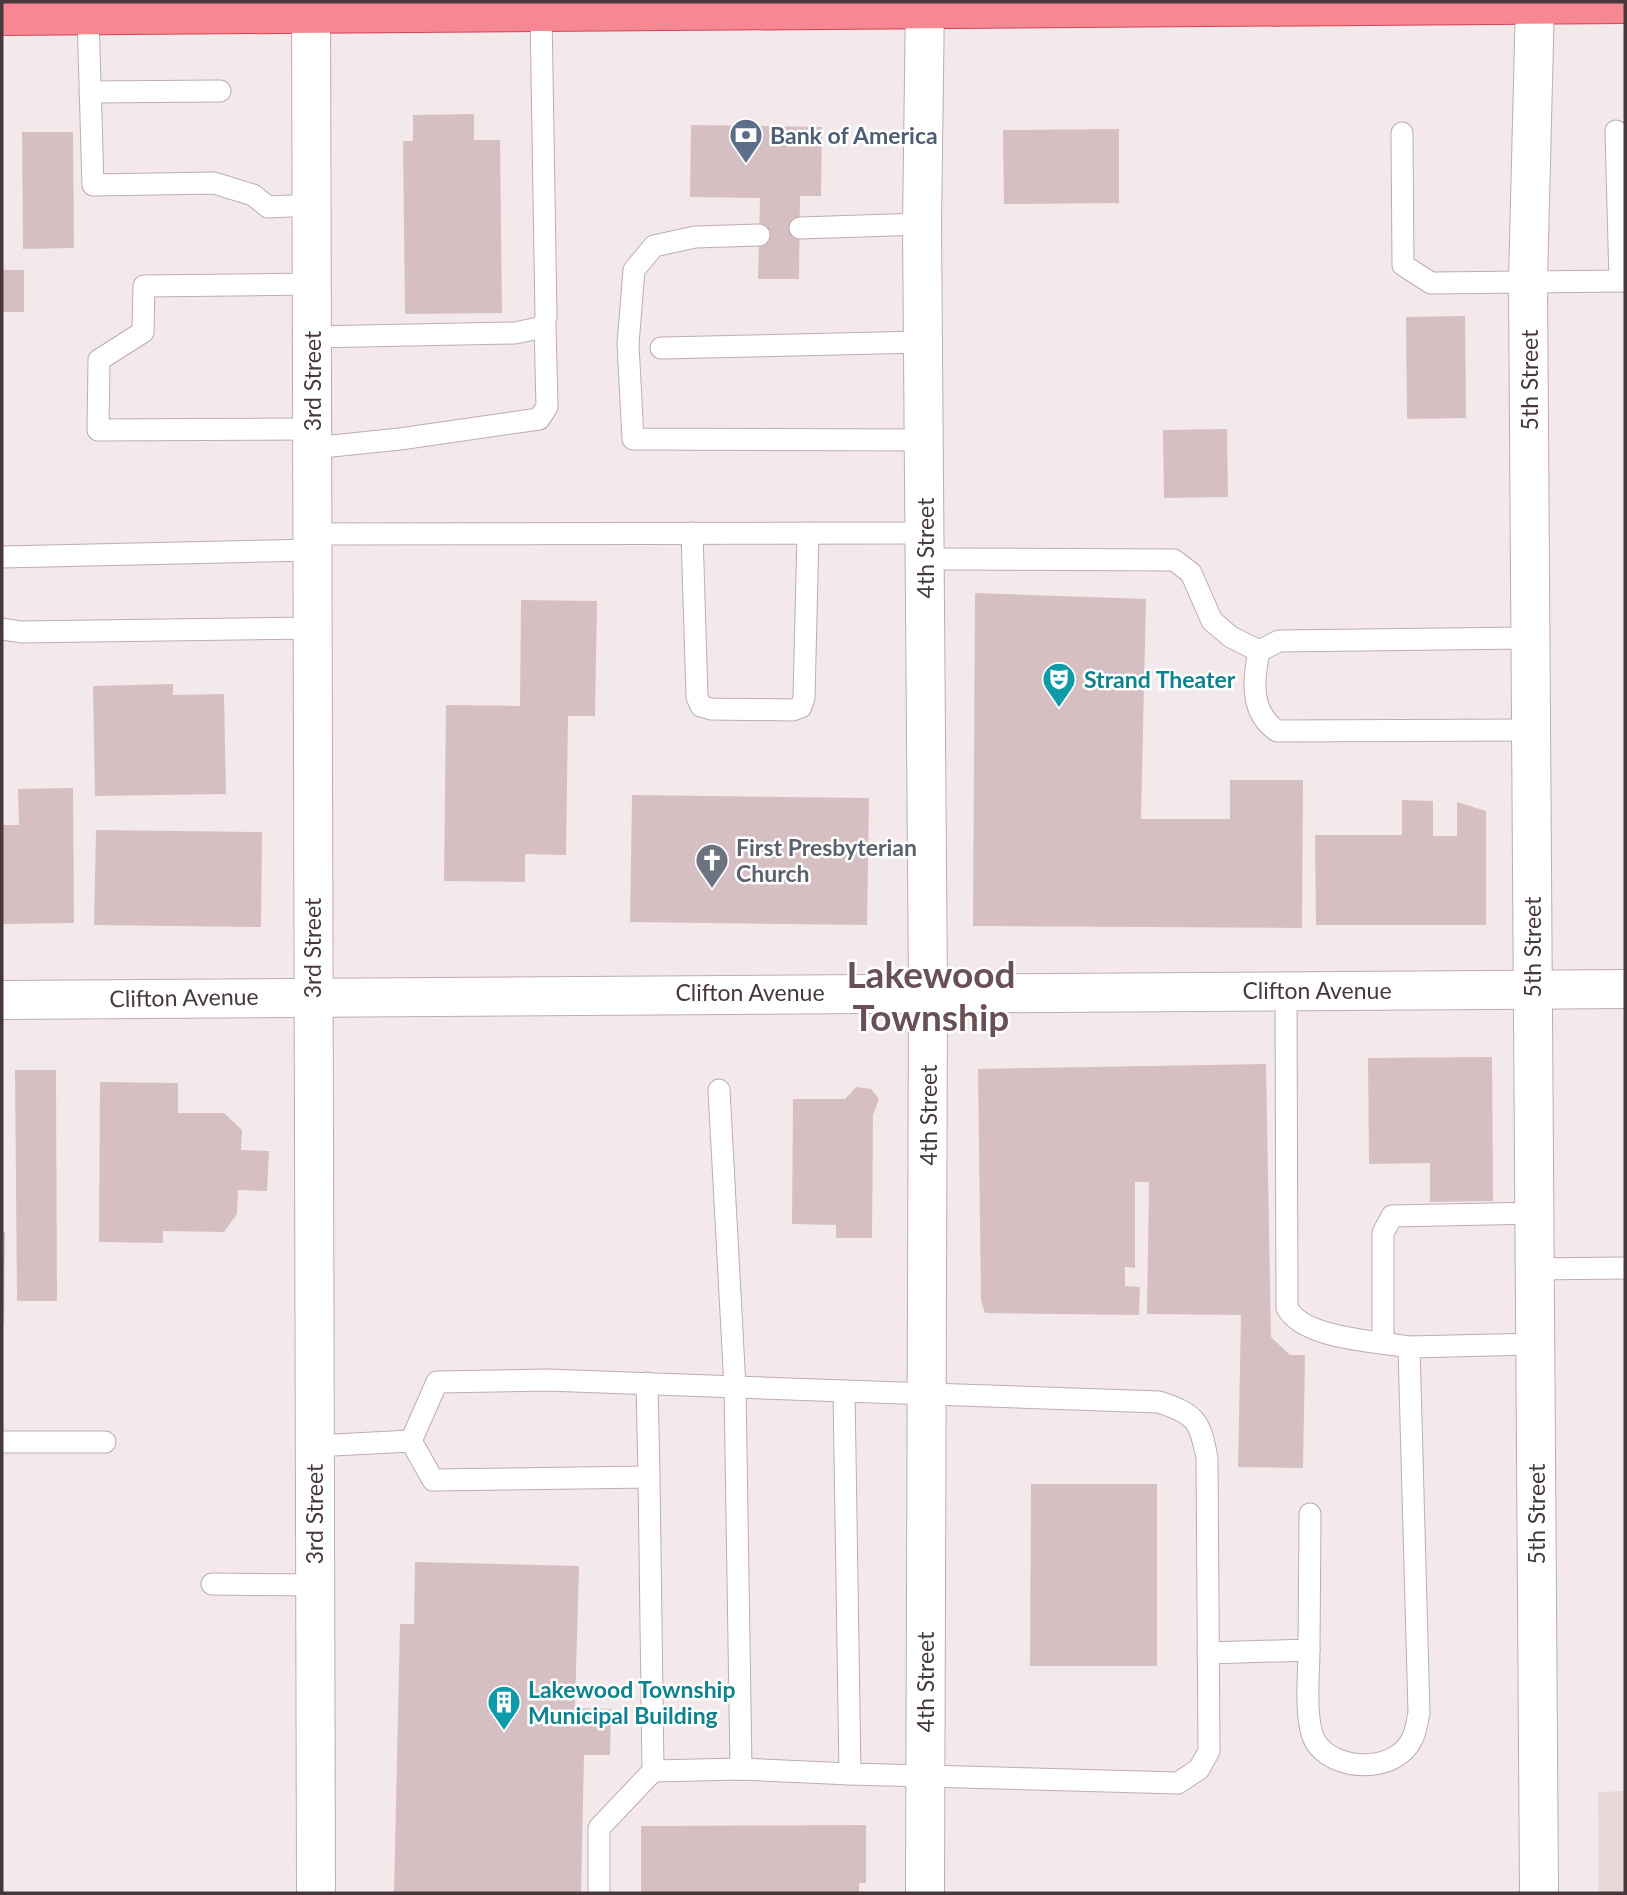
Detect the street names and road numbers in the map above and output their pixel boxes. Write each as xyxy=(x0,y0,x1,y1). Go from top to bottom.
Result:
street label: 5th Street xyxy=(1515,329,1543,430)
street label: 3rd Street xyxy=(298,330,326,431)
street label: 4th Street xyxy=(911,497,939,598)
street label: 5th Street xyxy=(1518,896,1546,997)
street label: 3rd Street xyxy=(298,897,326,998)
street label: Clifton Avenue xyxy=(1242,976,1392,1004)
street label: Clifton Avenue xyxy=(675,978,825,1006)
street label: Clifton Avenue xyxy=(109,982,259,1012)
street label: 4th Street xyxy=(914,1064,942,1165)
street label: 3rd Street xyxy=(300,1463,328,1564)
street label: 5th Street xyxy=(1522,1463,1550,1564)
street label: 4th Street xyxy=(911,1631,939,1732)

